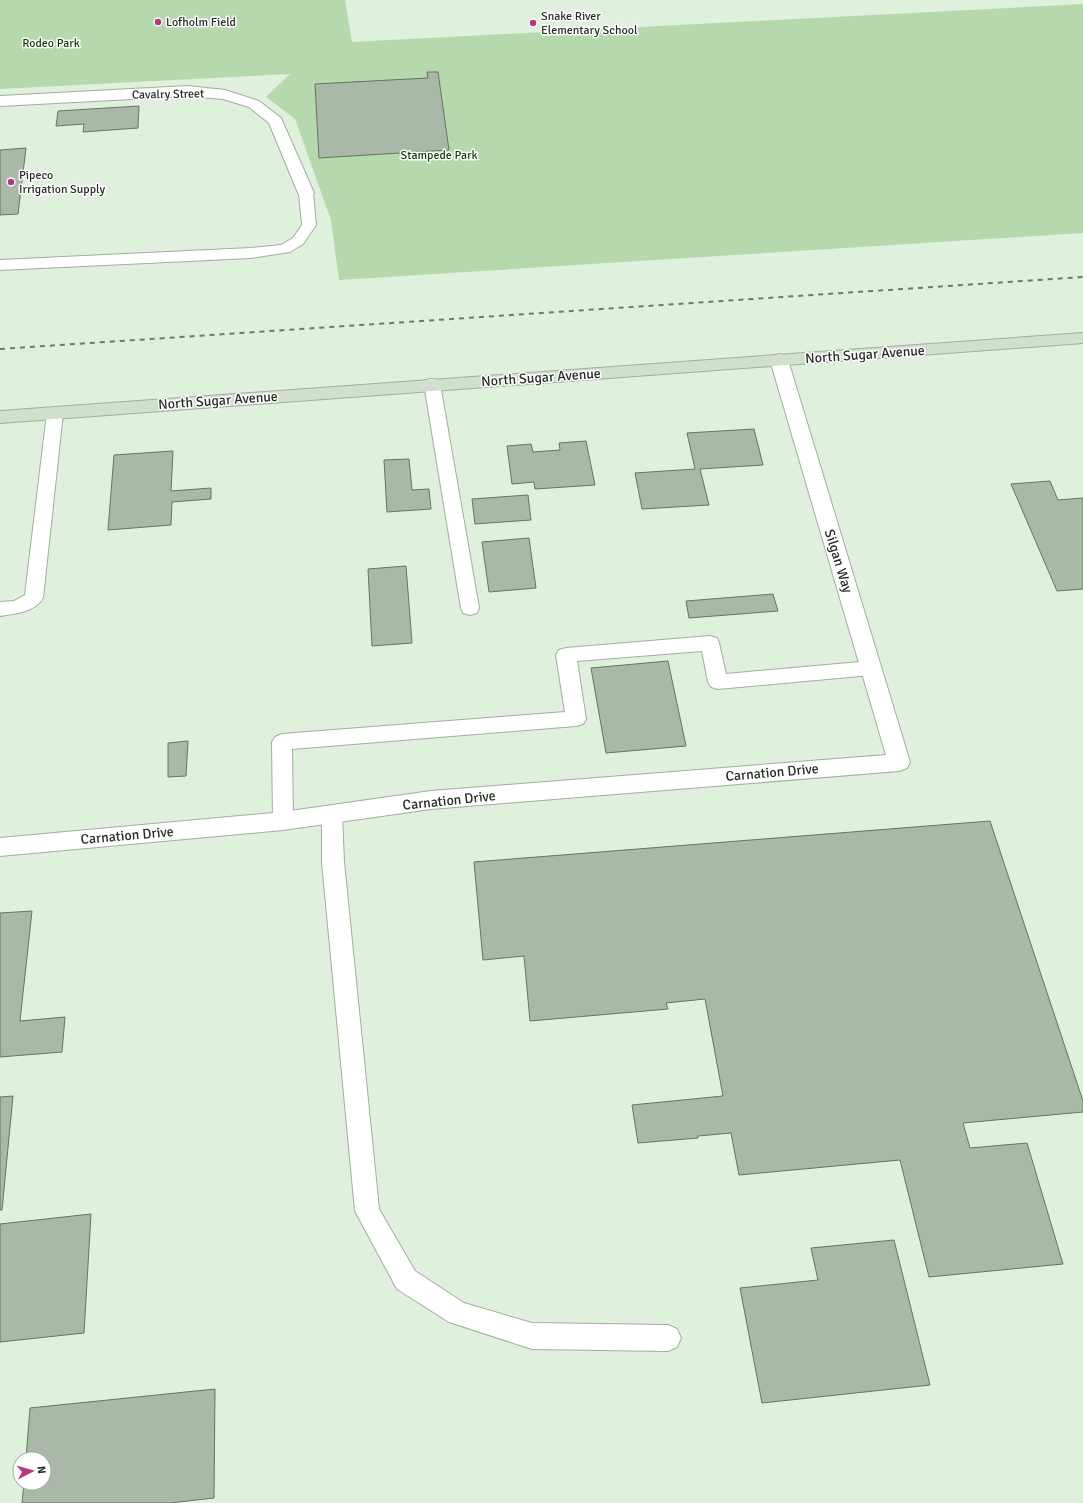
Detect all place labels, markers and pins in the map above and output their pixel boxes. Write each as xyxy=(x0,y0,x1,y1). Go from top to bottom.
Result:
place label: Snake River Elementary School xyxy=(541,9,638,38)
place label: Lofholm Field xyxy=(166,15,236,30)
marker: Lofholm Field xyxy=(153,17,163,27)
marker: Snake River Elementary School xyxy=(528,18,538,28)
place label: Pipeco Irrigation Supply xyxy=(19,168,105,197)
marker: Pipeco Irrigation Supply xyxy=(6,177,16,187)

